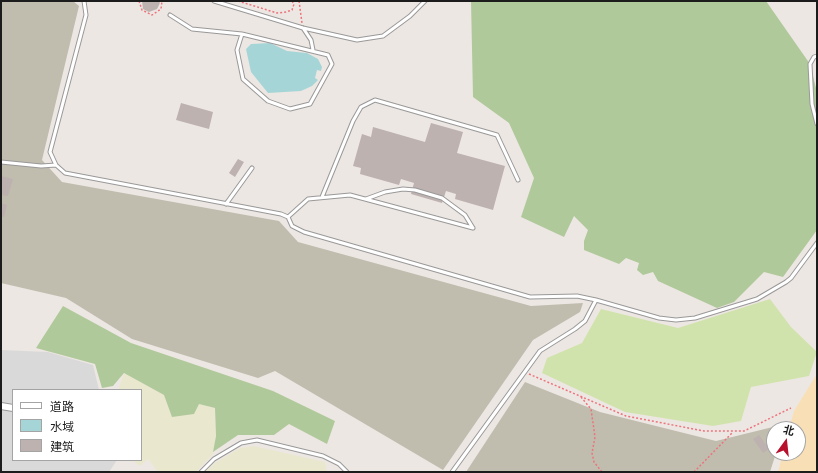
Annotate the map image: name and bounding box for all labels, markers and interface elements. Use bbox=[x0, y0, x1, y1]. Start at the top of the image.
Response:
legend bbox=[12, 389, 142, 461]
text: 道路 bbox=[50, 399, 74, 414]
text: 水域 bbox=[50, 419, 74, 434]
north arrow bbox=[766, 421, 806, 461]
text: 北 bbox=[782, 422, 796, 439]
text: 建筑 bbox=[50, 439, 74, 454]

